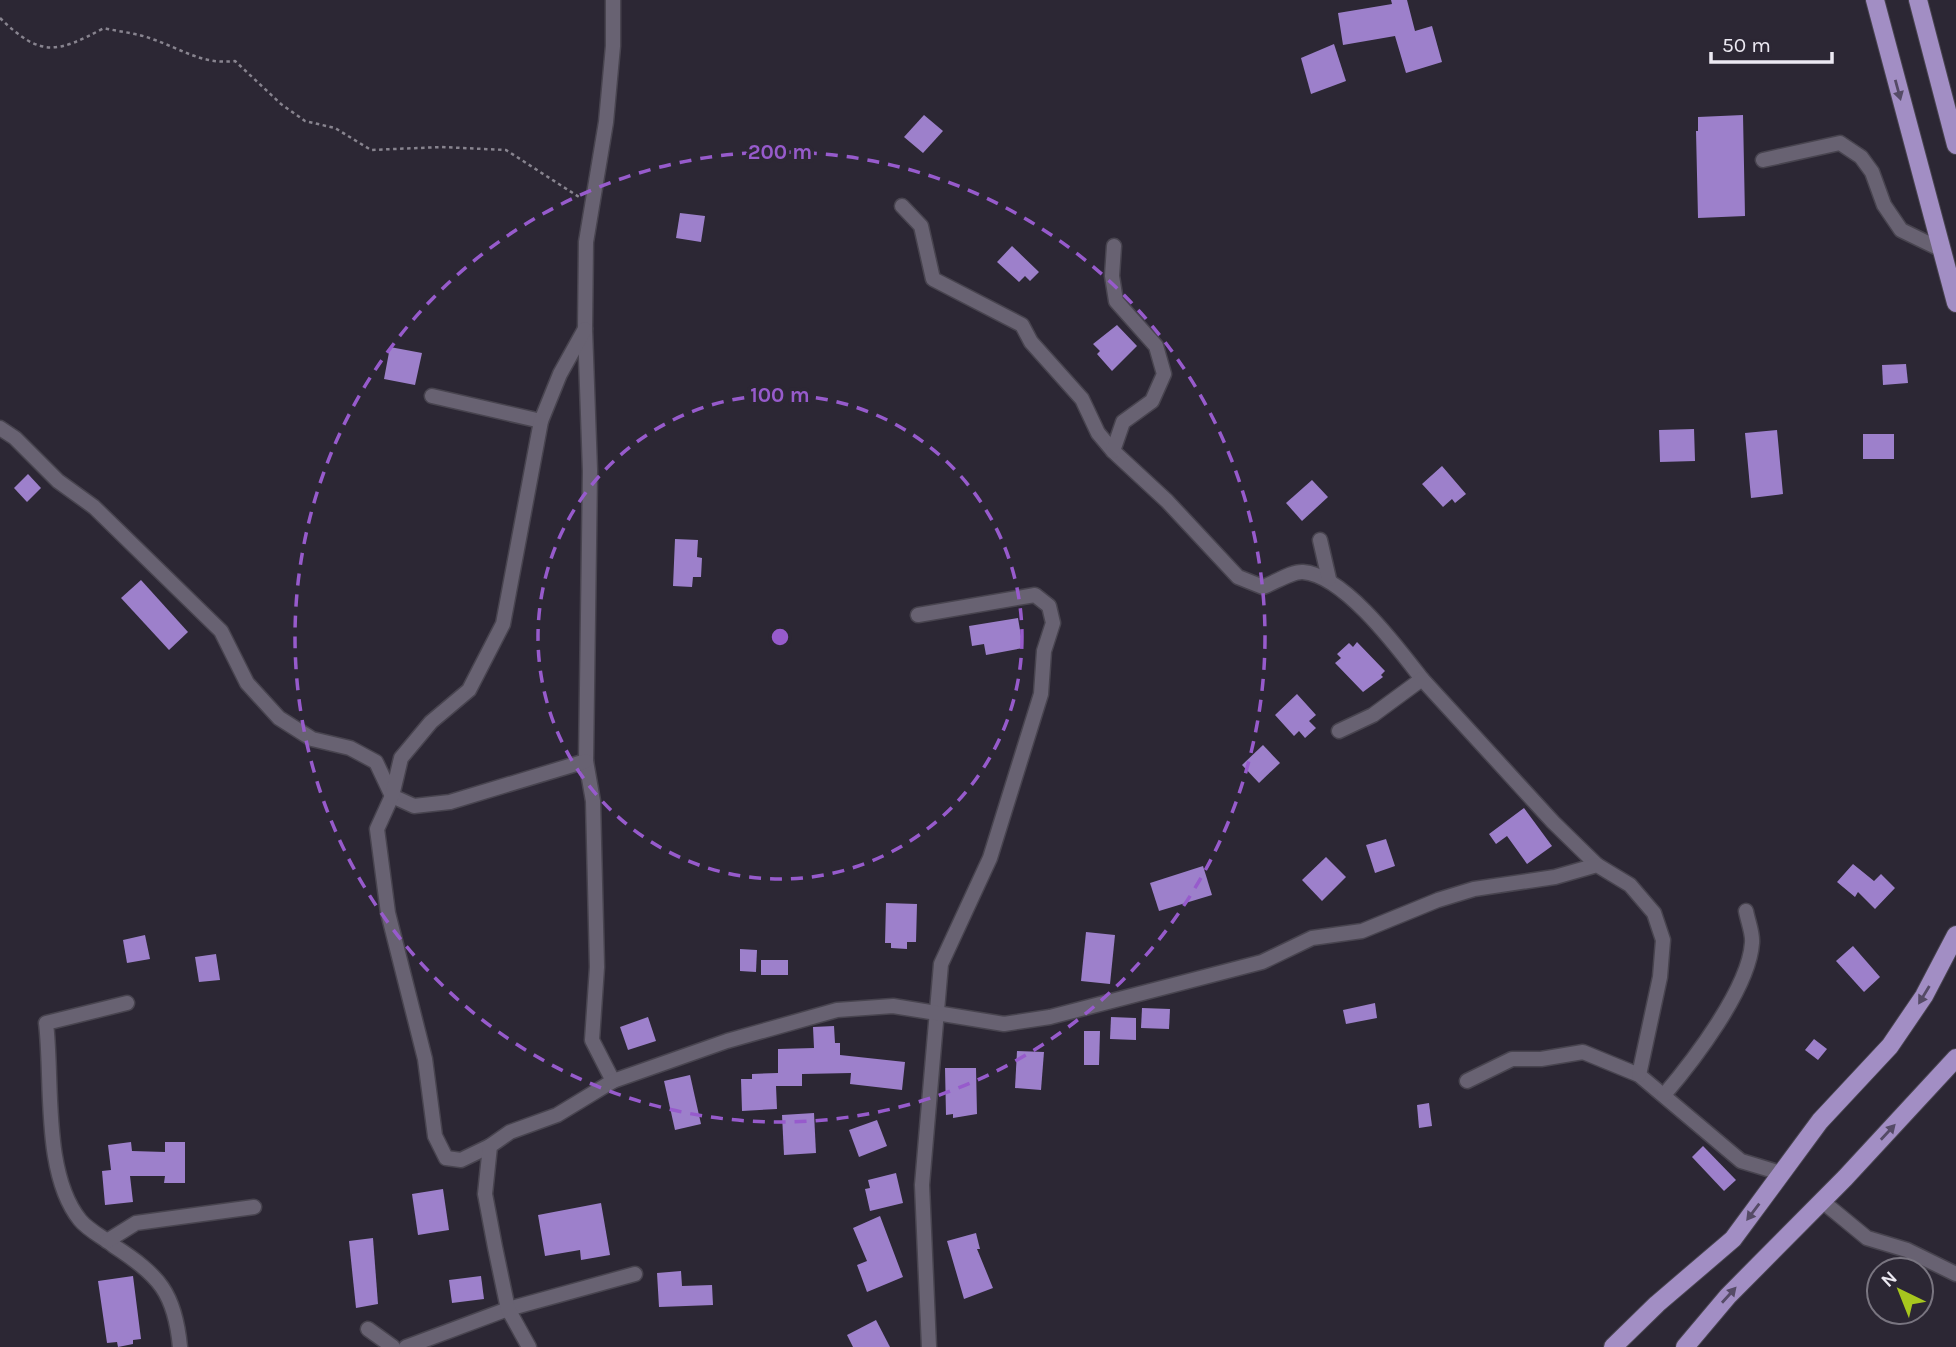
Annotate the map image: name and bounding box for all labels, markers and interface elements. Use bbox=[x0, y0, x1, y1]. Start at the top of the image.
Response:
scale bar bbox=[1711, 21, 1832, 65]
text: 50 m bbox=[1722, 33, 1771, 57]
one-way arrow bbox=[1893, 79, 1904, 101]
text: 200 m bbox=[748, 140, 812, 164]
text: 100 m bbox=[750, 383, 810, 407]
centre of rings bbox=[768, 625, 792, 649]
one-way arrow bbox=[1918, 986, 1930, 1005]
one-way arrow bbox=[1879, 1124, 1895, 1141]
one-way arrow bbox=[1746, 1202, 1760, 1221]
north arrow bbox=[1865, 1256, 1935, 1326]
text: N bbox=[1877, 1267, 1902, 1292]
one-way arrow bbox=[1721, 1287, 1737, 1304]

